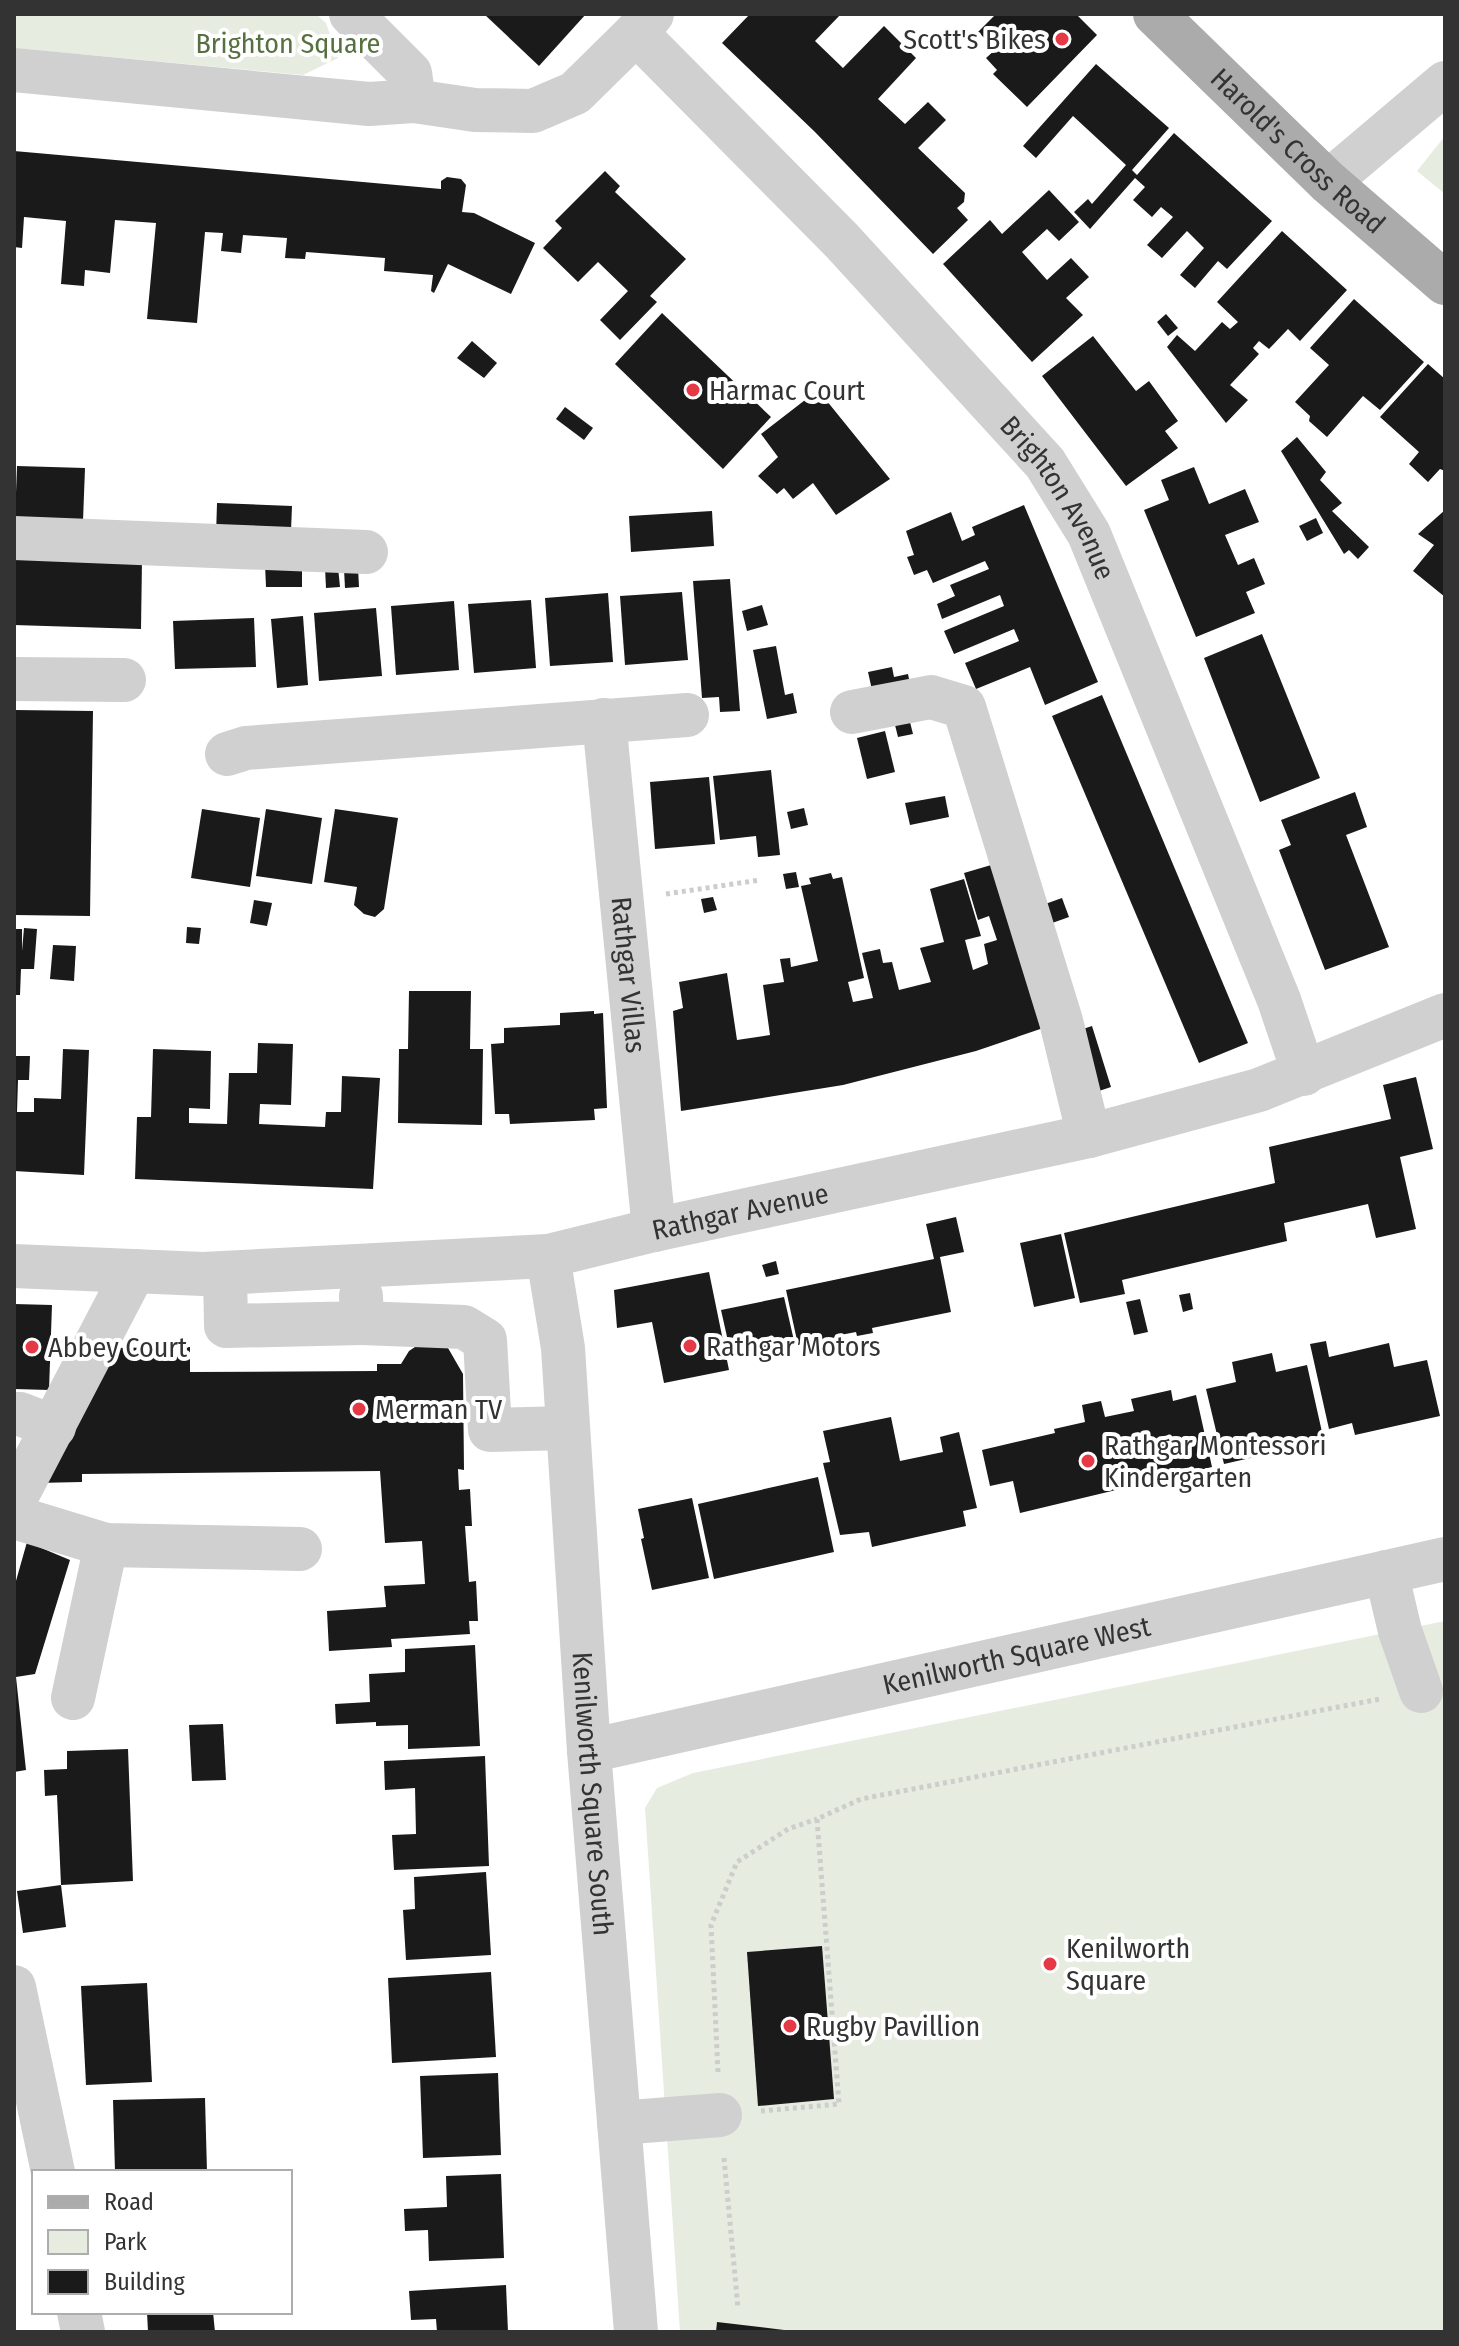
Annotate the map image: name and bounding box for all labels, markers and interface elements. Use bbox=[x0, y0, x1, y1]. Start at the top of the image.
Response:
place label: Scott's Bikes bbox=[903, 23, 1046, 56]
park label: Brighton Square bbox=[196, 27, 380, 60]
marker: Scott's Bikes bbox=[1053, 30, 1071, 48]
street label: Harold's Cross Road bbox=[1204, 62, 1392, 241]
place label: Harmac Court bbox=[709, 374, 866, 407]
marker: Harmac Court bbox=[684, 381, 702, 399]
street label: Brighton Avenue bbox=[993, 409, 1122, 584]
street label: Rathgar Villas bbox=[604, 895, 653, 1055]
street label: Rathgar Avenue bbox=[649, 1177, 832, 1247]
place label: Rathgar Motors bbox=[706, 1330, 881, 1363]
place label: Abbey Court bbox=[48, 1331, 188, 1364]
marker: Rathgar Motors bbox=[681, 1337, 699, 1355]
marker: Abbey Court bbox=[23, 1338, 41, 1356]
place label: Merman TV bbox=[375, 1393, 503, 1426]
marker: Merman TV bbox=[350, 1400, 368, 1418]
place label: Rathgar Montessori Kindergarten bbox=[1104, 1429, 1326, 1494]
marker: Rathgar Montessori Kindergarten bbox=[1079, 1452, 1097, 1470]
street label: Kenilworth Square West bbox=[880, 1609, 1154, 1702]
street label: Kenilworth Square South bbox=[566, 1651, 620, 1937]
place label: Kenilworth Square bbox=[1066, 1932, 1190, 1997]
marker: Kenilworth Square bbox=[1041, 1955, 1059, 1973]
place label: Rugby Pavillion bbox=[806, 2010, 980, 2043]
marker: Rugby Pavillion bbox=[781, 2017, 799, 2035]
legend bbox=[32, 2170, 292, 2314]
text: Road bbox=[104, 2188, 154, 2216]
text: Park bbox=[104, 2228, 147, 2256]
text: Building bbox=[104, 2268, 186, 2296]

